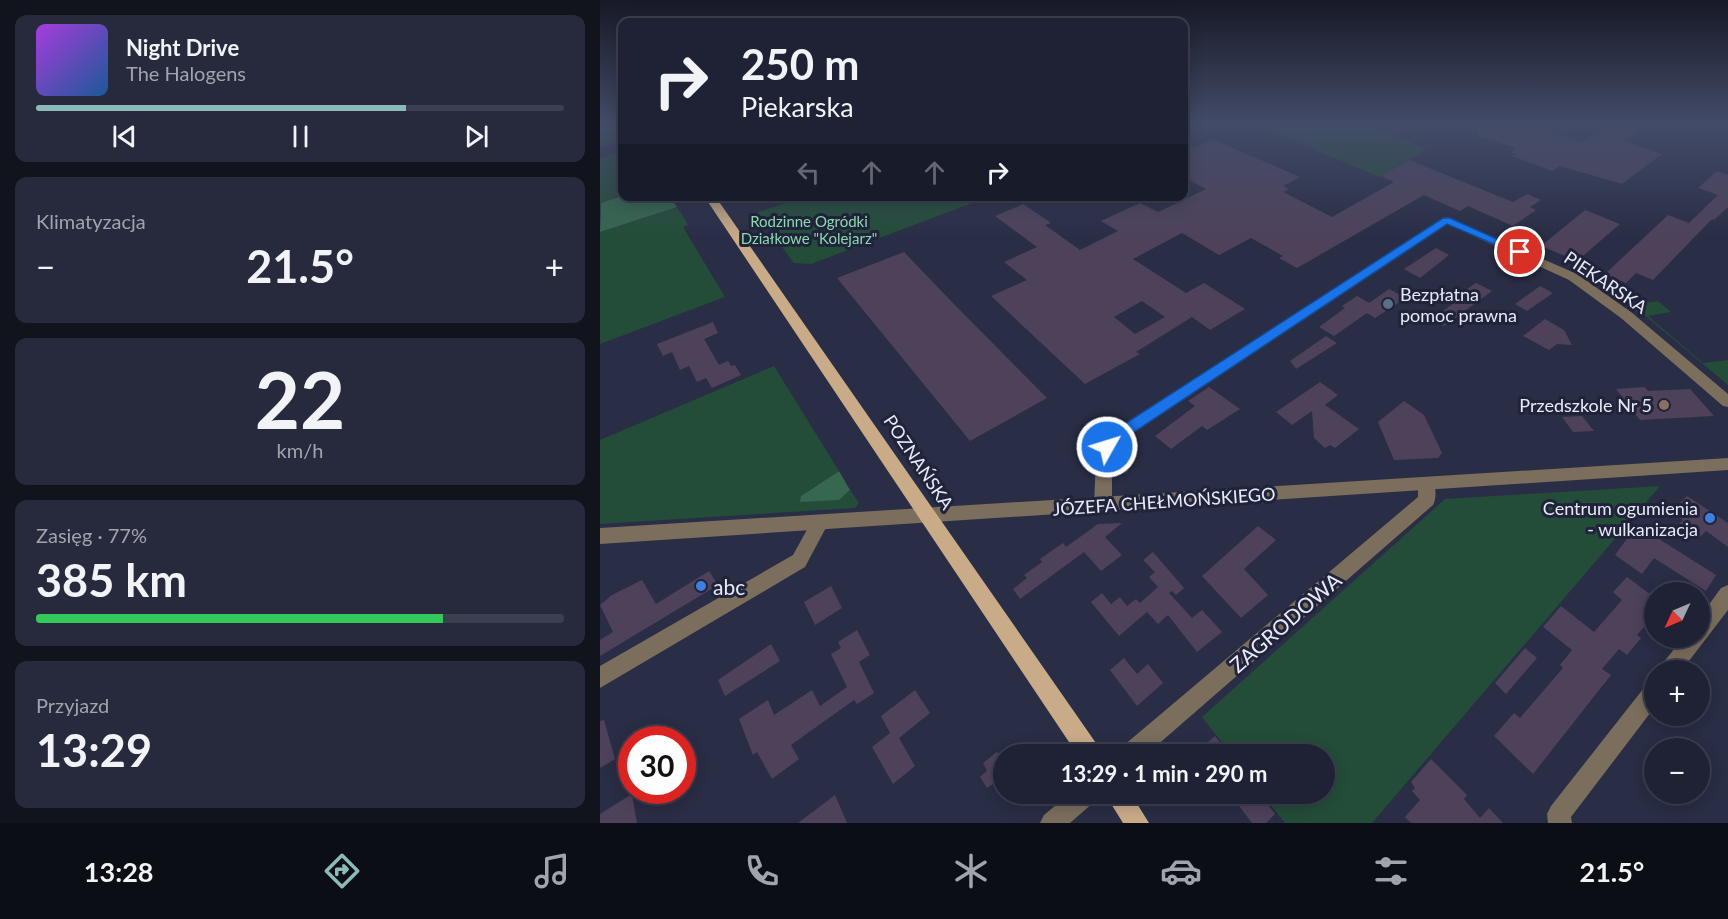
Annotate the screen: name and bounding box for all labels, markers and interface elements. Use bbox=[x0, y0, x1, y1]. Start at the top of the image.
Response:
text: Night Drive bbox=[126, 34, 239, 61]
text: 250 m bbox=[741, 39, 859, 89]
icon: right bbox=[642, 42, 720, 120]
text: The Halogens bbox=[126, 61, 246, 85]
text: Piekarska bbox=[741, 90, 854, 123]
icon: previous bbox=[108, 120, 141, 153]
icon: pause bbox=[284, 120, 317, 153]
icon: next bbox=[460, 120, 493, 153]
icon: left bbox=[792, 156, 825, 189]
icon: ahead bbox=[855, 156, 888, 189]
icon: ahead bbox=[918, 156, 951, 189]
icon: right bbox=[981, 156, 1014, 189]
text: Klimatyzacja bbox=[36, 209, 146, 233]
park label: Rodzinne Ogródki Działkowe "Kolejarz" bbox=[741, 212, 877, 247]
pin bbox=[1494, 226, 1545, 277]
icon: arrive bbox=[1503, 235, 1536, 268]
text: 21.5° bbox=[246, 239, 354, 293]
text: − bbox=[36, 246, 55, 286]
text: + bbox=[545, 246, 564, 286]
street label: PIEKARSKA bbox=[1560, 246, 1652, 318]
place label: Bezpłatna pomoc prawna bbox=[1400, 283, 1517, 326]
marker: Bezpłatna pomoc prawna bbox=[1381, 297, 1395, 311]
text: 22 bbox=[255, 352, 345, 446]
place label: Przedszkole Nr 5 bbox=[1519, 394, 1652, 416]
marker: Przedszkole Nr 5 bbox=[1657, 398, 1671, 412]
street label: POZNAŃSKA bbox=[879, 411, 959, 514]
position arrow bbox=[1075, 415, 1139, 479]
text: km/h bbox=[277, 438, 323, 462]
street label: JÓZEFA CHEŁMOŃSKIEGO bbox=[1052, 482, 1276, 520]
place label: Centrum ogumienia - wulkanizacja bbox=[1543, 497, 1698, 540]
marker: Centrum ogumienia - wulkanizacja bbox=[1703, 511, 1717, 525]
text: Zasięg · 77% bbox=[36, 523, 147, 547]
text: 385 km bbox=[36, 553, 187, 607]
street label: ZAGRODOWA bbox=[1224, 566, 1346, 677]
place label: abc bbox=[713, 574, 745, 599]
marker: abc bbox=[694, 579, 708, 593]
north arrow bbox=[1644, 582, 1710, 648]
map controls bbox=[1644, 582, 1710, 804]
button: + bbox=[1644, 660, 1710, 726]
text: Przyjazd bbox=[36, 693, 109, 717]
text: 13:29 bbox=[36, 723, 152, 777]
speed limit sign: 30 bbox=[618, 726, 696, 804]
button: − bbox=[1644, 738, 1710, 804]
text: 13:29 · 1 min · 290 m bbox=[1061, 760, 1267, 787]
icon: directions bbox=[321, 850, 363, 892]
icon: music bbox=[531, 850, 573, 892]
icon: phone bbox=[741, 850, 783, 892]
icon: climate bbox=[950, 850, 992, 892]
icon: car bbox=[1160, 850, 1202, 892]
icon: filters bbox=[1370, 850, 1412, 892]
text: 13:28 bbox=[84, 855, 153, 888]
text: 21.5° bbox=[1579, 855, 1644, 888]

